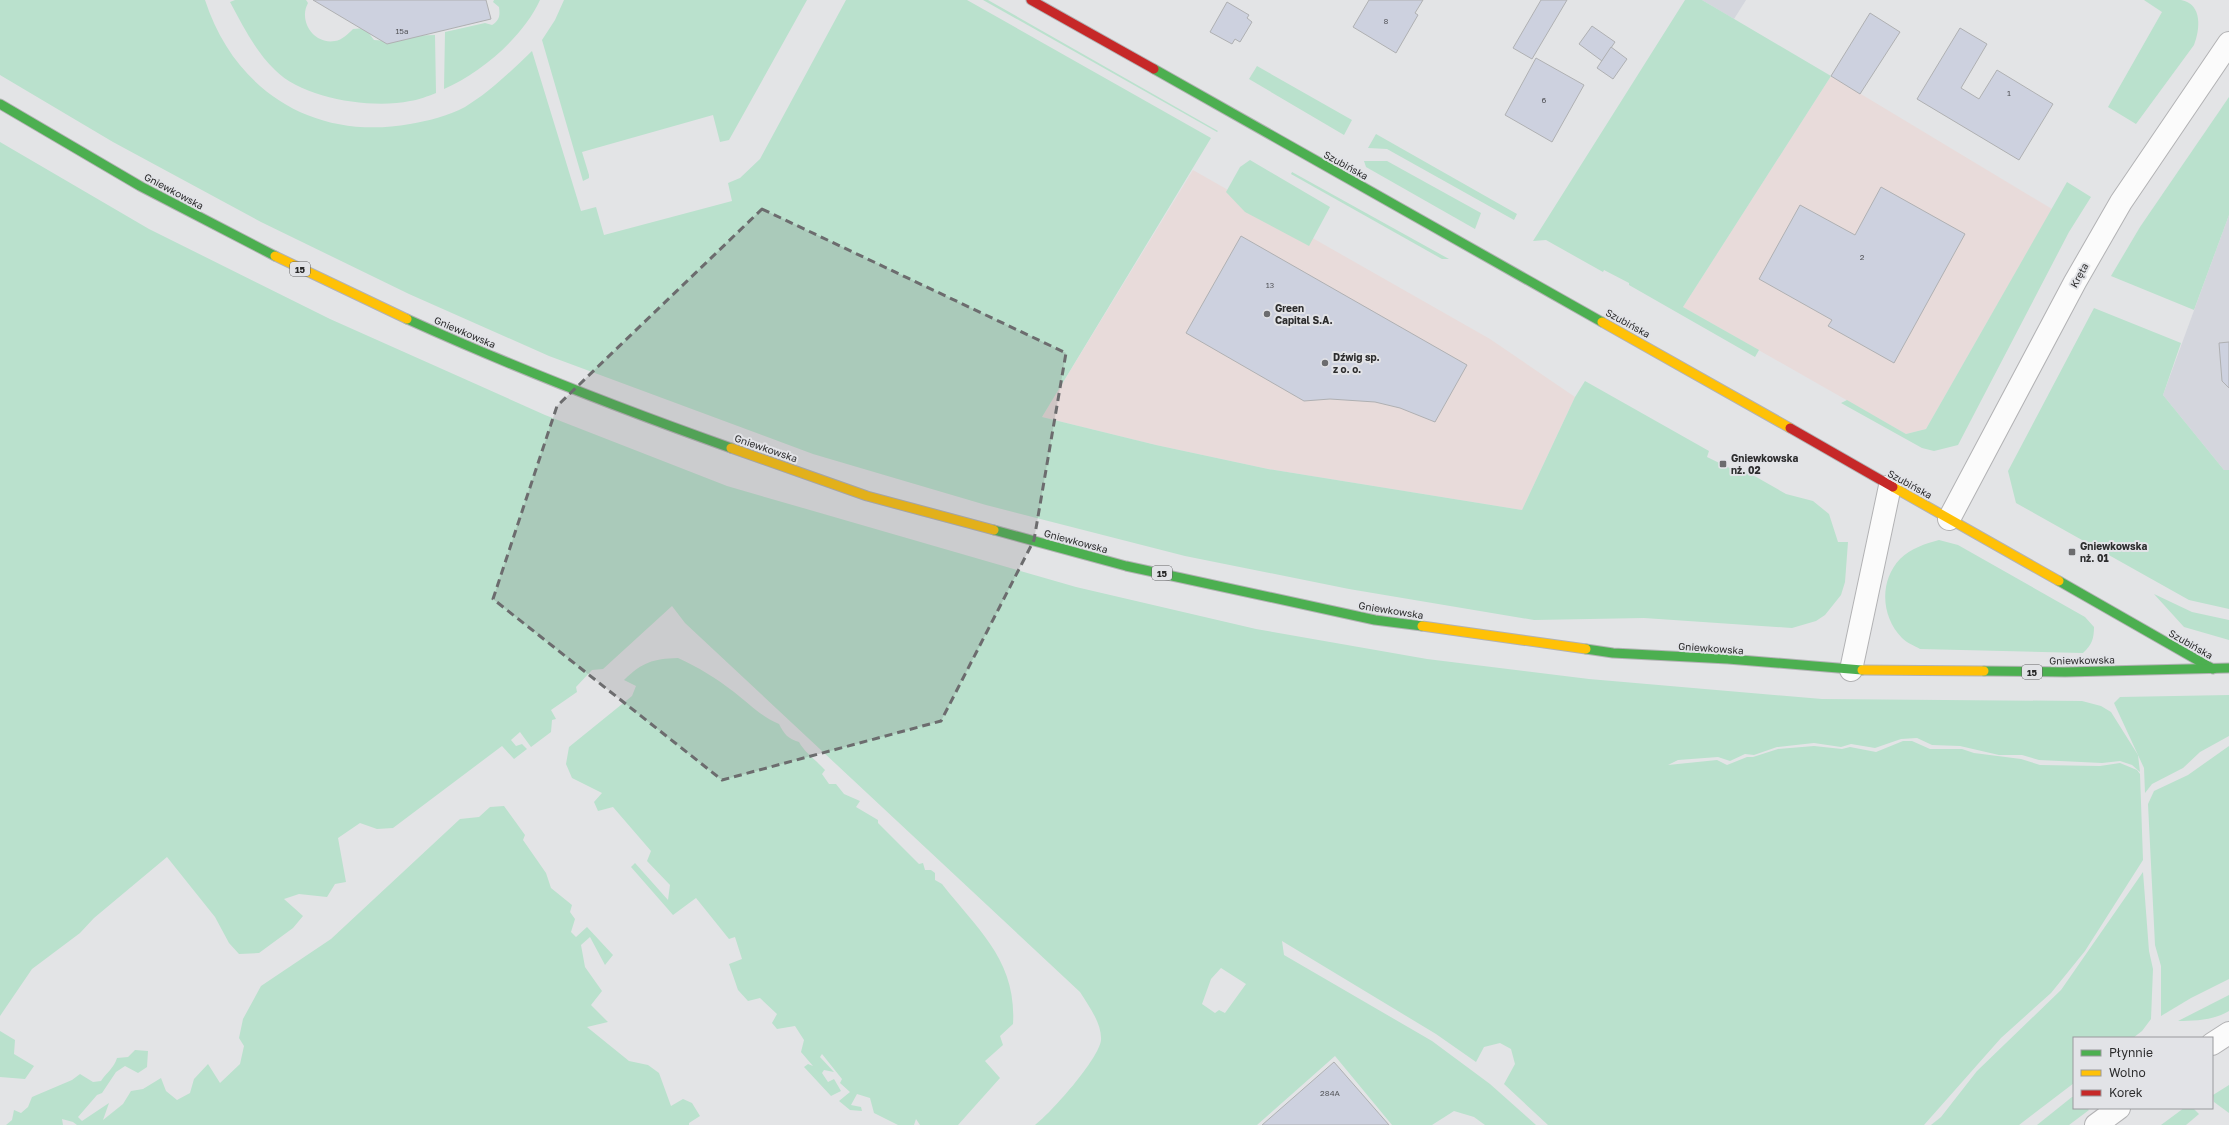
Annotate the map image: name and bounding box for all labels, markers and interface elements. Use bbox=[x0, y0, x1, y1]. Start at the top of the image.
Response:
house number: 8 bbox=[1384, 16, 1389, 26]
house number: 15a bbox=[395, 26, 409, 36]
house number: 1 bbox=[2007, 88, 2011, 98]
house number: 6 bbox=[1542, 95, 1547, 105]
street label: Szubińska bbox=[1322, 148, 1370, 182]
street label: Gniewkowska bbox=[142, 170, 206, 212]
house number: 2 bbox=[1860, 252, 1865, 262]
street label: Kręta bbox=[2067, 261, 2091, 289]
road number: 15 bbox=[290, 262, 310, 276]
house number: 13 bbox=[1266, 280, 1275, 290]
place label: Green Capital S.A. bbox=[1275, 302, 1333, 326]
street label: Szubińska bbox=[1604, 306, 1652, 340]
marker: Green Capital S.A. bbox=[1262, 309, 1272, 319]
street label: Gniewkowska bbox=[432, 314, 498, 350]
place label: Dźwig sp. z o. o. bbox=[1333, 351, 1380, 375]
marker: Dźwig sp. z o. o. bbox=[1320, 358, 1330, 368]
street label: Gniewkowska bbox=[733, 432, 799, 464]
place label: Gniewkowska nż. 02 bbox=[1731, 452, 1798, 476]
marker: Gniewkowska nż. 02 bbox=[1718, 459, 1728, 469]
street label: Szubińska bbox=[1886, 467, 1934, 501]
street label: Gniewkowska bbox=[1043, 527, 1109, 555]
place label: Gniewkowska nż. 01 bbox=[2080, 540, 2147, 564]
marker: Gniewkowska nż. 01 bbox=[2067, 547, 2077, 557]
road number: 15 bbox=[1152, 566, 1172, 580]
street label: Gniewkowska bbox=[1358, 599, 1424, 621]
street label: Szubińska bbox=[2167, 627, 2215, 661]
street label: Gniewkowska bbox=[1678, 640, 1744, 656]
street label: Gniewkowska bbox=[2049, 653, 2115, 667]
road number: 15 bbox=[2022, 665, 2042, 679]
legend bbox=[2073, 1037, 2213, 1109]
text: Płynnie bbox=[2109, 1045, 2153, 1060]
text: Wolno bbox=[2109, 1065, 2146, 1080]
text: Korek bbox=[2109, 1085, 2143, 1100]
house number: 284A bbox=[1320, 1088, 1341, 1098]

